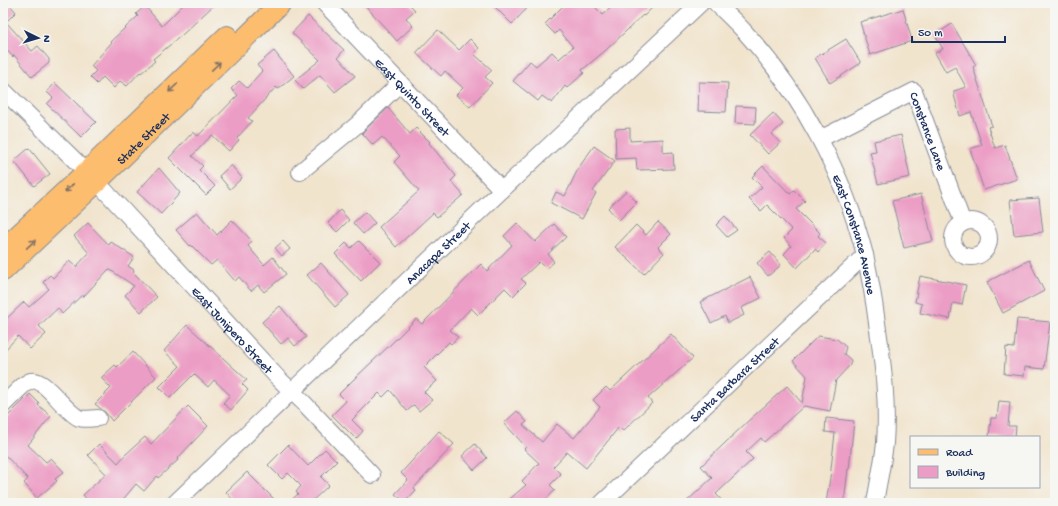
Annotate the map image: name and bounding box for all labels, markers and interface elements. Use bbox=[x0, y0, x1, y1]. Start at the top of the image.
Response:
north arrow bbox=[18, 18, 58, 58]
scale bar bbox=[912, 18, 1005, 44]
text: 50 m bbox=[918, 27, 943, 41]
text: N bbox=[40, 35, 52, 43]
street label: East Quinto Street bbox=[370, 56, 453, 142]
one-way arrow bbox=[211, 62, 221, 71]
one-way arrow bbox=[168, 83, 178, 93]
street label: Constance Lane bbox=[905, 90, 948, 173]
street label: State Street bbox=[115, 109, 175, 169]
street label: East Constance Avenue bbox=[828, 173, 878, 296]
one-way arrow bbox=[64, 183, 74, 192]
street label: Anacapa Street bbox=[403, 218, 476, 288]
one-way arrow bbox=[26, 239, 36, 249]
street label: East Junipero Street bbox=[187, 284, 276, 379]
street label: Santa Barbara Street bbox=[688, 334, 784, 426]
legend bbox=[910, 436, 1040, 488]
text: Road bbox=[946, 447, 973, 461]
text: Building bbox=[945, 467, 985, 481]

